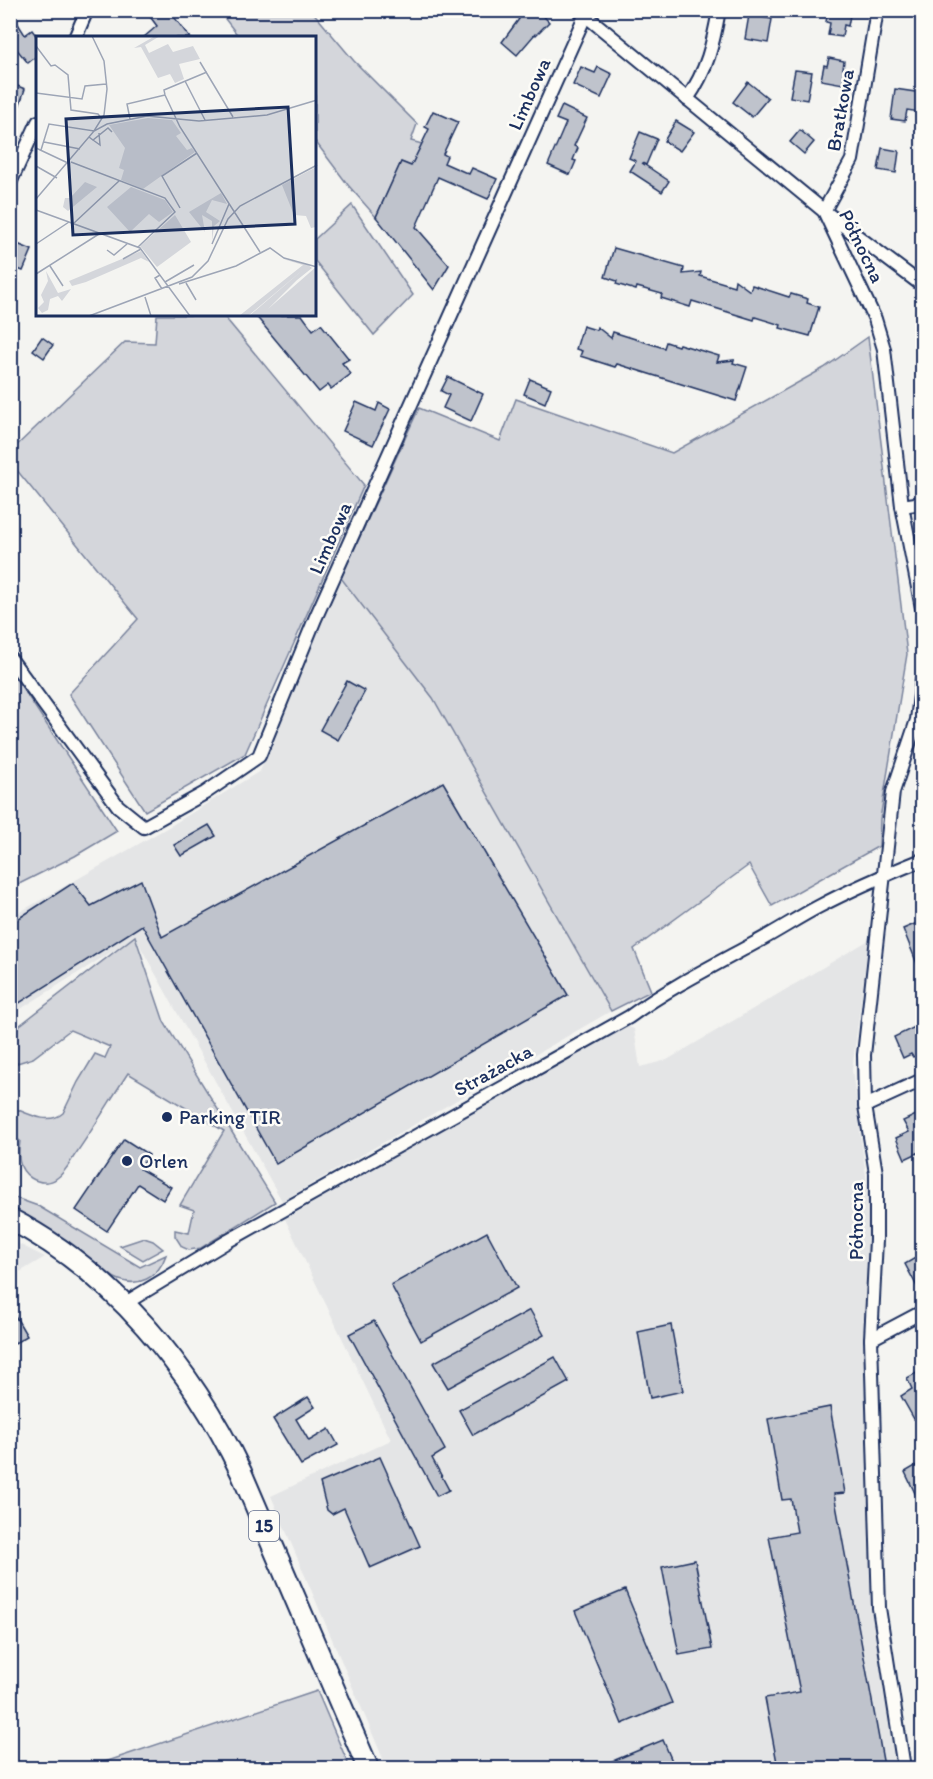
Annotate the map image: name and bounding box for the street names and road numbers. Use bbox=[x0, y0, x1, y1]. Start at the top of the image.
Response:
street label: Limbowa bbox=[502, 54, 556, 134]
street label: Bratkowa bbox=[821, 66, 859, 153]
street label: Północna bbox=[834, 205, 890, 287]
street label: Limbowa bbox=[303, 498, 357, 578]
street label: Strażacka bbox=[450, 1038, 537, 1101]
street label: Północna bbox=[844, 1182, 868, 1260]
road number: 15 bbox=[249, 1511, 279, 1541]

